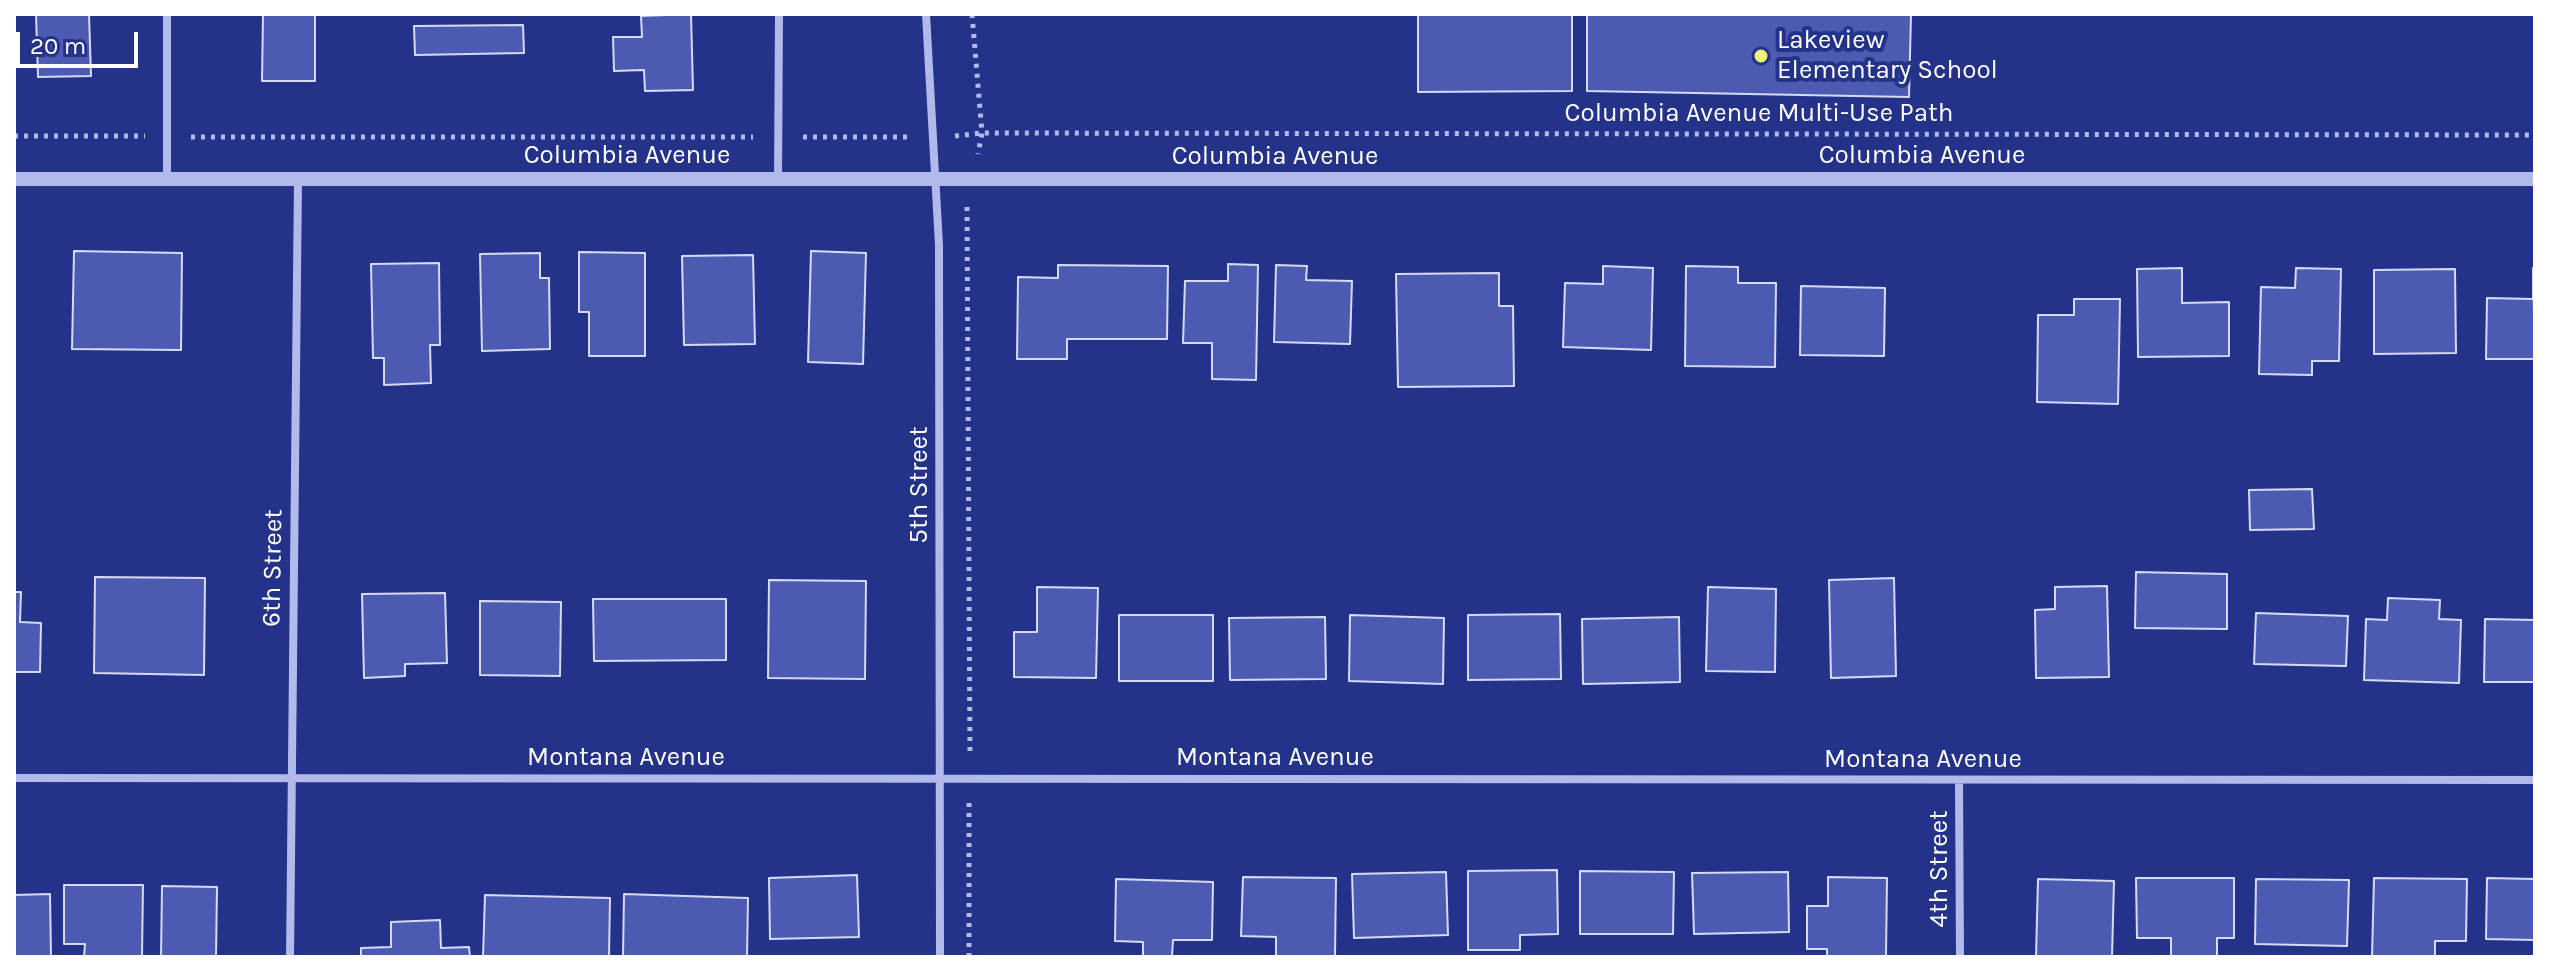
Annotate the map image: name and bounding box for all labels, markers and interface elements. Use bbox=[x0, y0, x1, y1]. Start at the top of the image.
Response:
scale bar bbox=[20, 16, 142, 66]
place label: Lakeview Elementary School bbox=[1777, 25, 1998, 86]
text: 20 m bbox=[30, 32, 86, 60]
marker: Lakeview Elementary School bbox=[1752, 47, 1770, 65]
street label: Columbia Avenue Multi-Use Path bbox=[1565, 98, 1953, 130]
street label: Columbia Avenue bbox=[524, 140, 730, 172]
street label: Columbia Avenue bbox=[1819, 140, 2025, 172]
street label: Columbia Avenue bbox=[1172, 141, 1378, 173]
street label: 5th Street bbox=[904, 426, 936, 544]
street label: 6th Street bbox=[256, 509, 290, 627]
street label: Montana Avenue bbox=[527, 742, 725, 774]
street label: Montana Avenue bbox=[1176, 742, 1374, 774]
street label: Montana Avenue bbox=[1824, 744, 2022, 776]
street label: 4th Street bbox=[1924, 810, 1956, 928]

